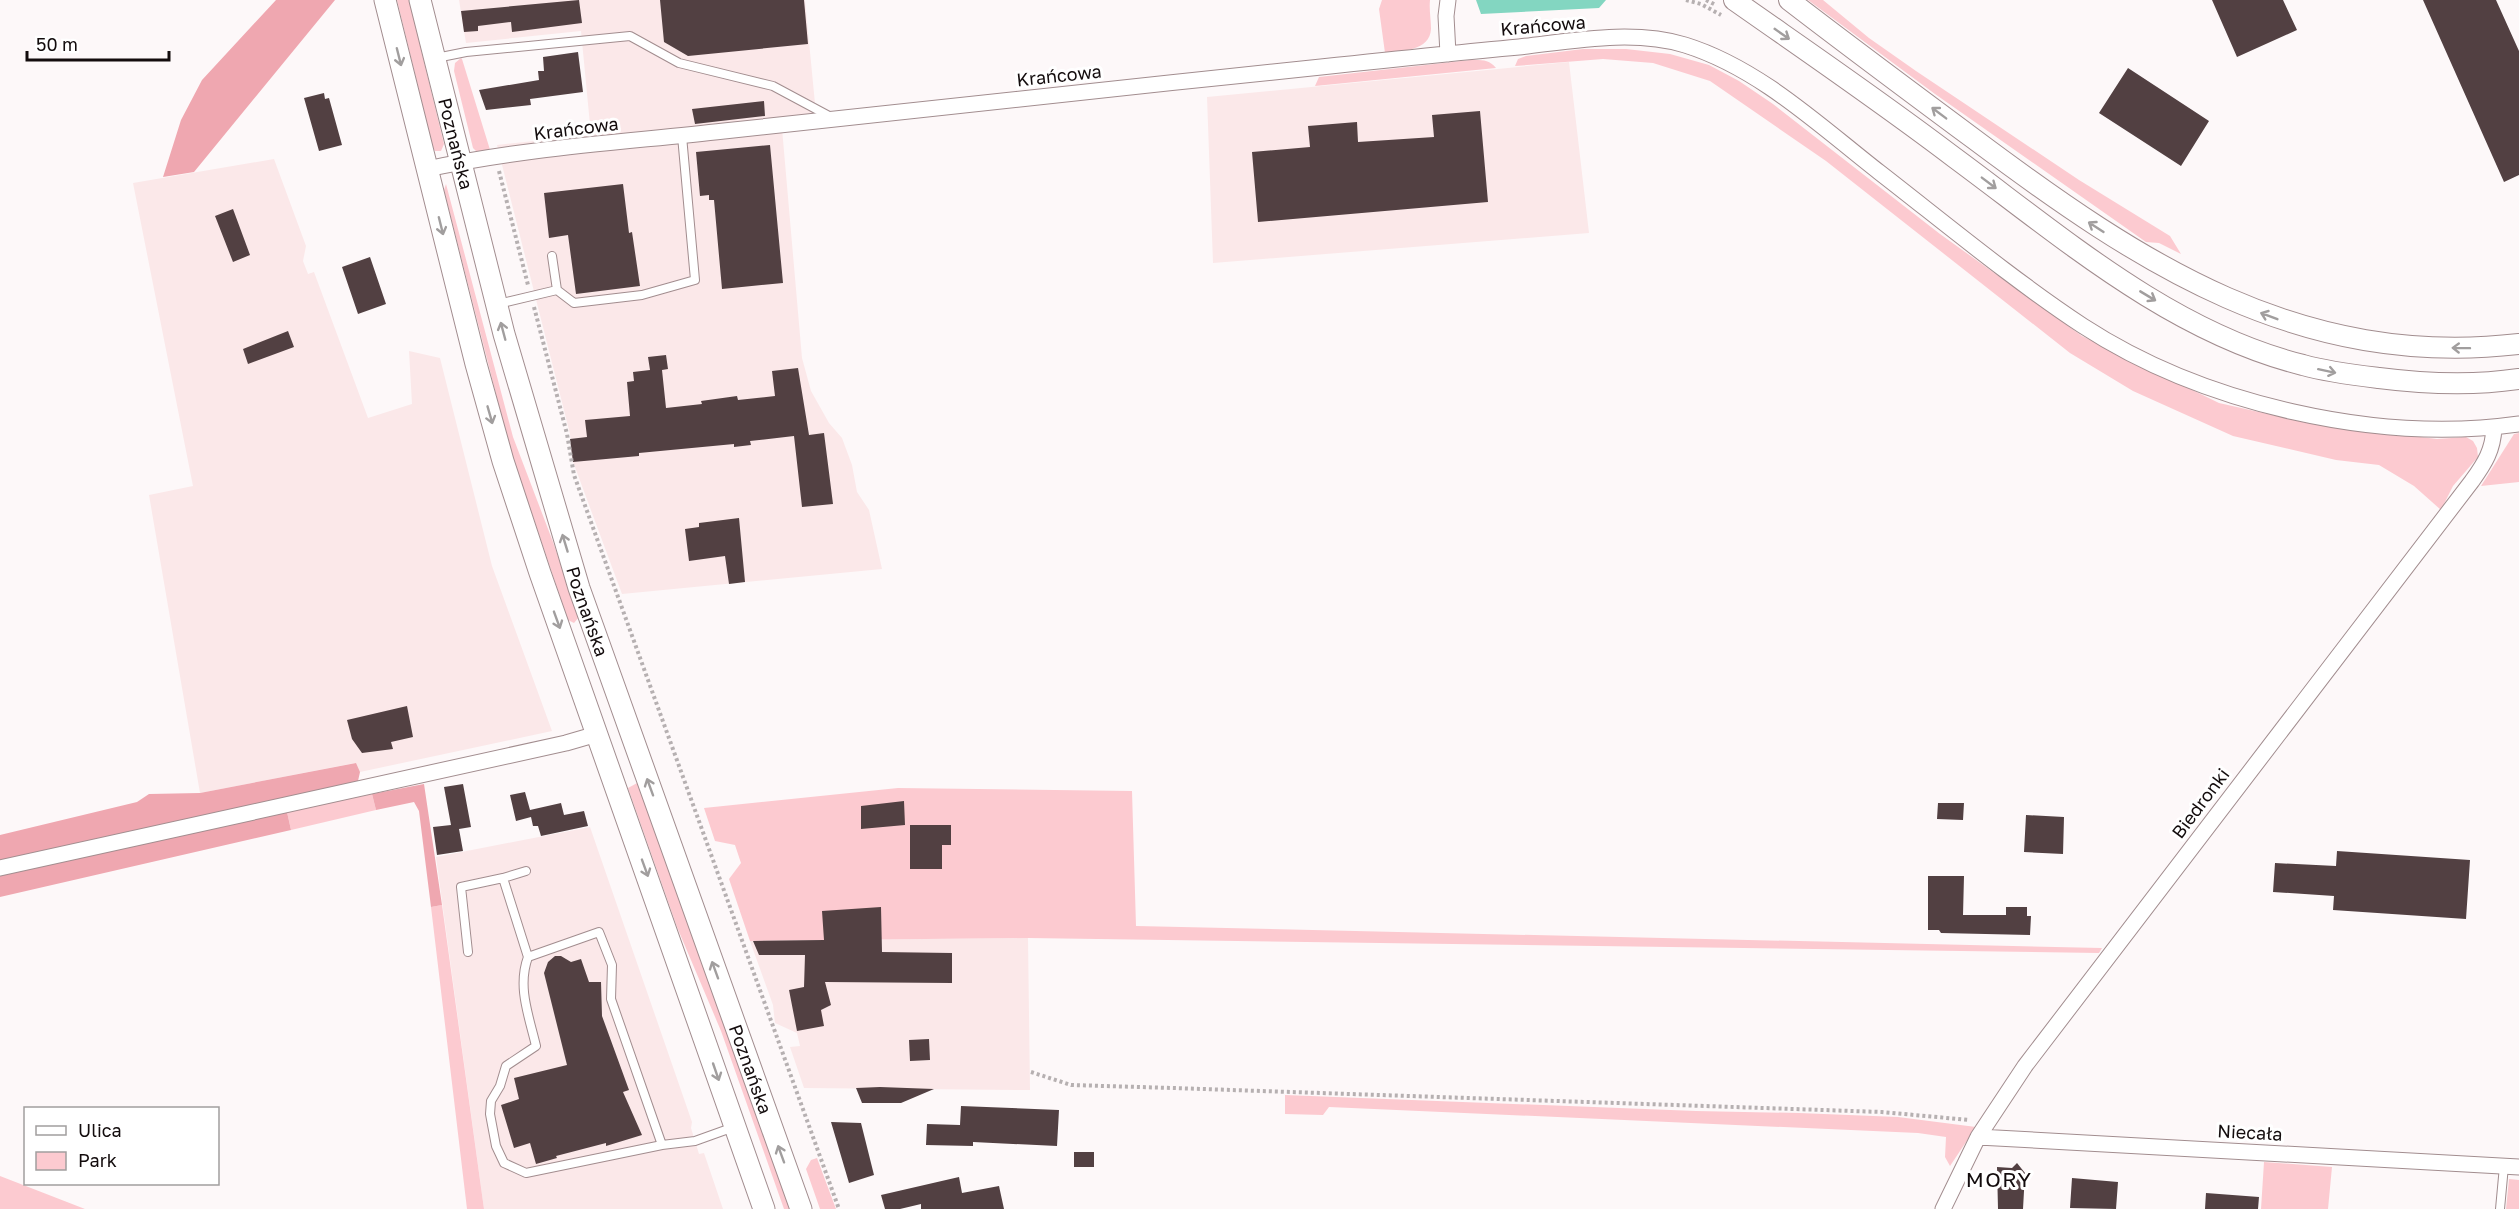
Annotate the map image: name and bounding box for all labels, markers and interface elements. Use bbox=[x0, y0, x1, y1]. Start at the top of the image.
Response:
street label: Krańcowa bbox=[1500, 10, 1586, 40]
scale bar bbox=[27, 24, 170, 62]
one-way arrow bbox=[1773, 28, 1789, 40]
text: 50 m bbox=[36, 33, 78, 55]
one-way arrow bbox=[394, 47, 406, 66]
street label: Krańcowa bbox=[1015, 60, 1103, 90]
street label: Poznańska bbox=[434, 95, 478, 192]
one-way arrow bbox=[1931, 106, 1947, 119]
street label: Krańcowa bbox=[532, 112, 620, 144]
one-way arrow bbox=[1981, 176, 1997, 189]
one-way arrow bbox=[436, 216, 448, 235]
one-way arrow bbox=[2088, 221, 2105, 233]
one-way arrow bbox=[2139, 290, 2156, 302]
one-way arrow bbox=[2261, 310, 2279, 321]
one-way arrow bbox=[497, 322, 509, 341]
one-way arrow bbox=[2451, 342, 2471, 353]
one-way arrow bbox=[2317, 365, 2336, 377]
one-way arrow bbox=[485, 405, 496, 424]
one-way arrow bbox=[559, 534, 570, 553]
street label: Poznańska bbox=[562, 564, 613, 659]
one-way arrow bbox=[552, 611, 563, 629]
street label: Biedronki bbox=[2167, 764, 2233, 842]
one-way arrow bbox=[644, 778, 655, 797]
one-way arrow bbox=[640, 858, 651, 877]
one-way arrow bbox=[709, 962, 720, 980]
street label: Poznańska bbox=[725, 1021, 777, 1117]
one-way arrow bbox=[712, 1062, 723, 1081]
legend bbox=[24, 1107, 219, 1185]
text: Ulica bbox=[78, 1119, 122, 1141]
street label: Niecała bbox=[2217, 1119, 2283, 1145]
one-way arrow bbox=[775, 1145, 786, 1164]
text: Park bbox=[78, 1149, 117, 1171]
district label: MORY bbox=[1966, 1166, 2032, 1192]

